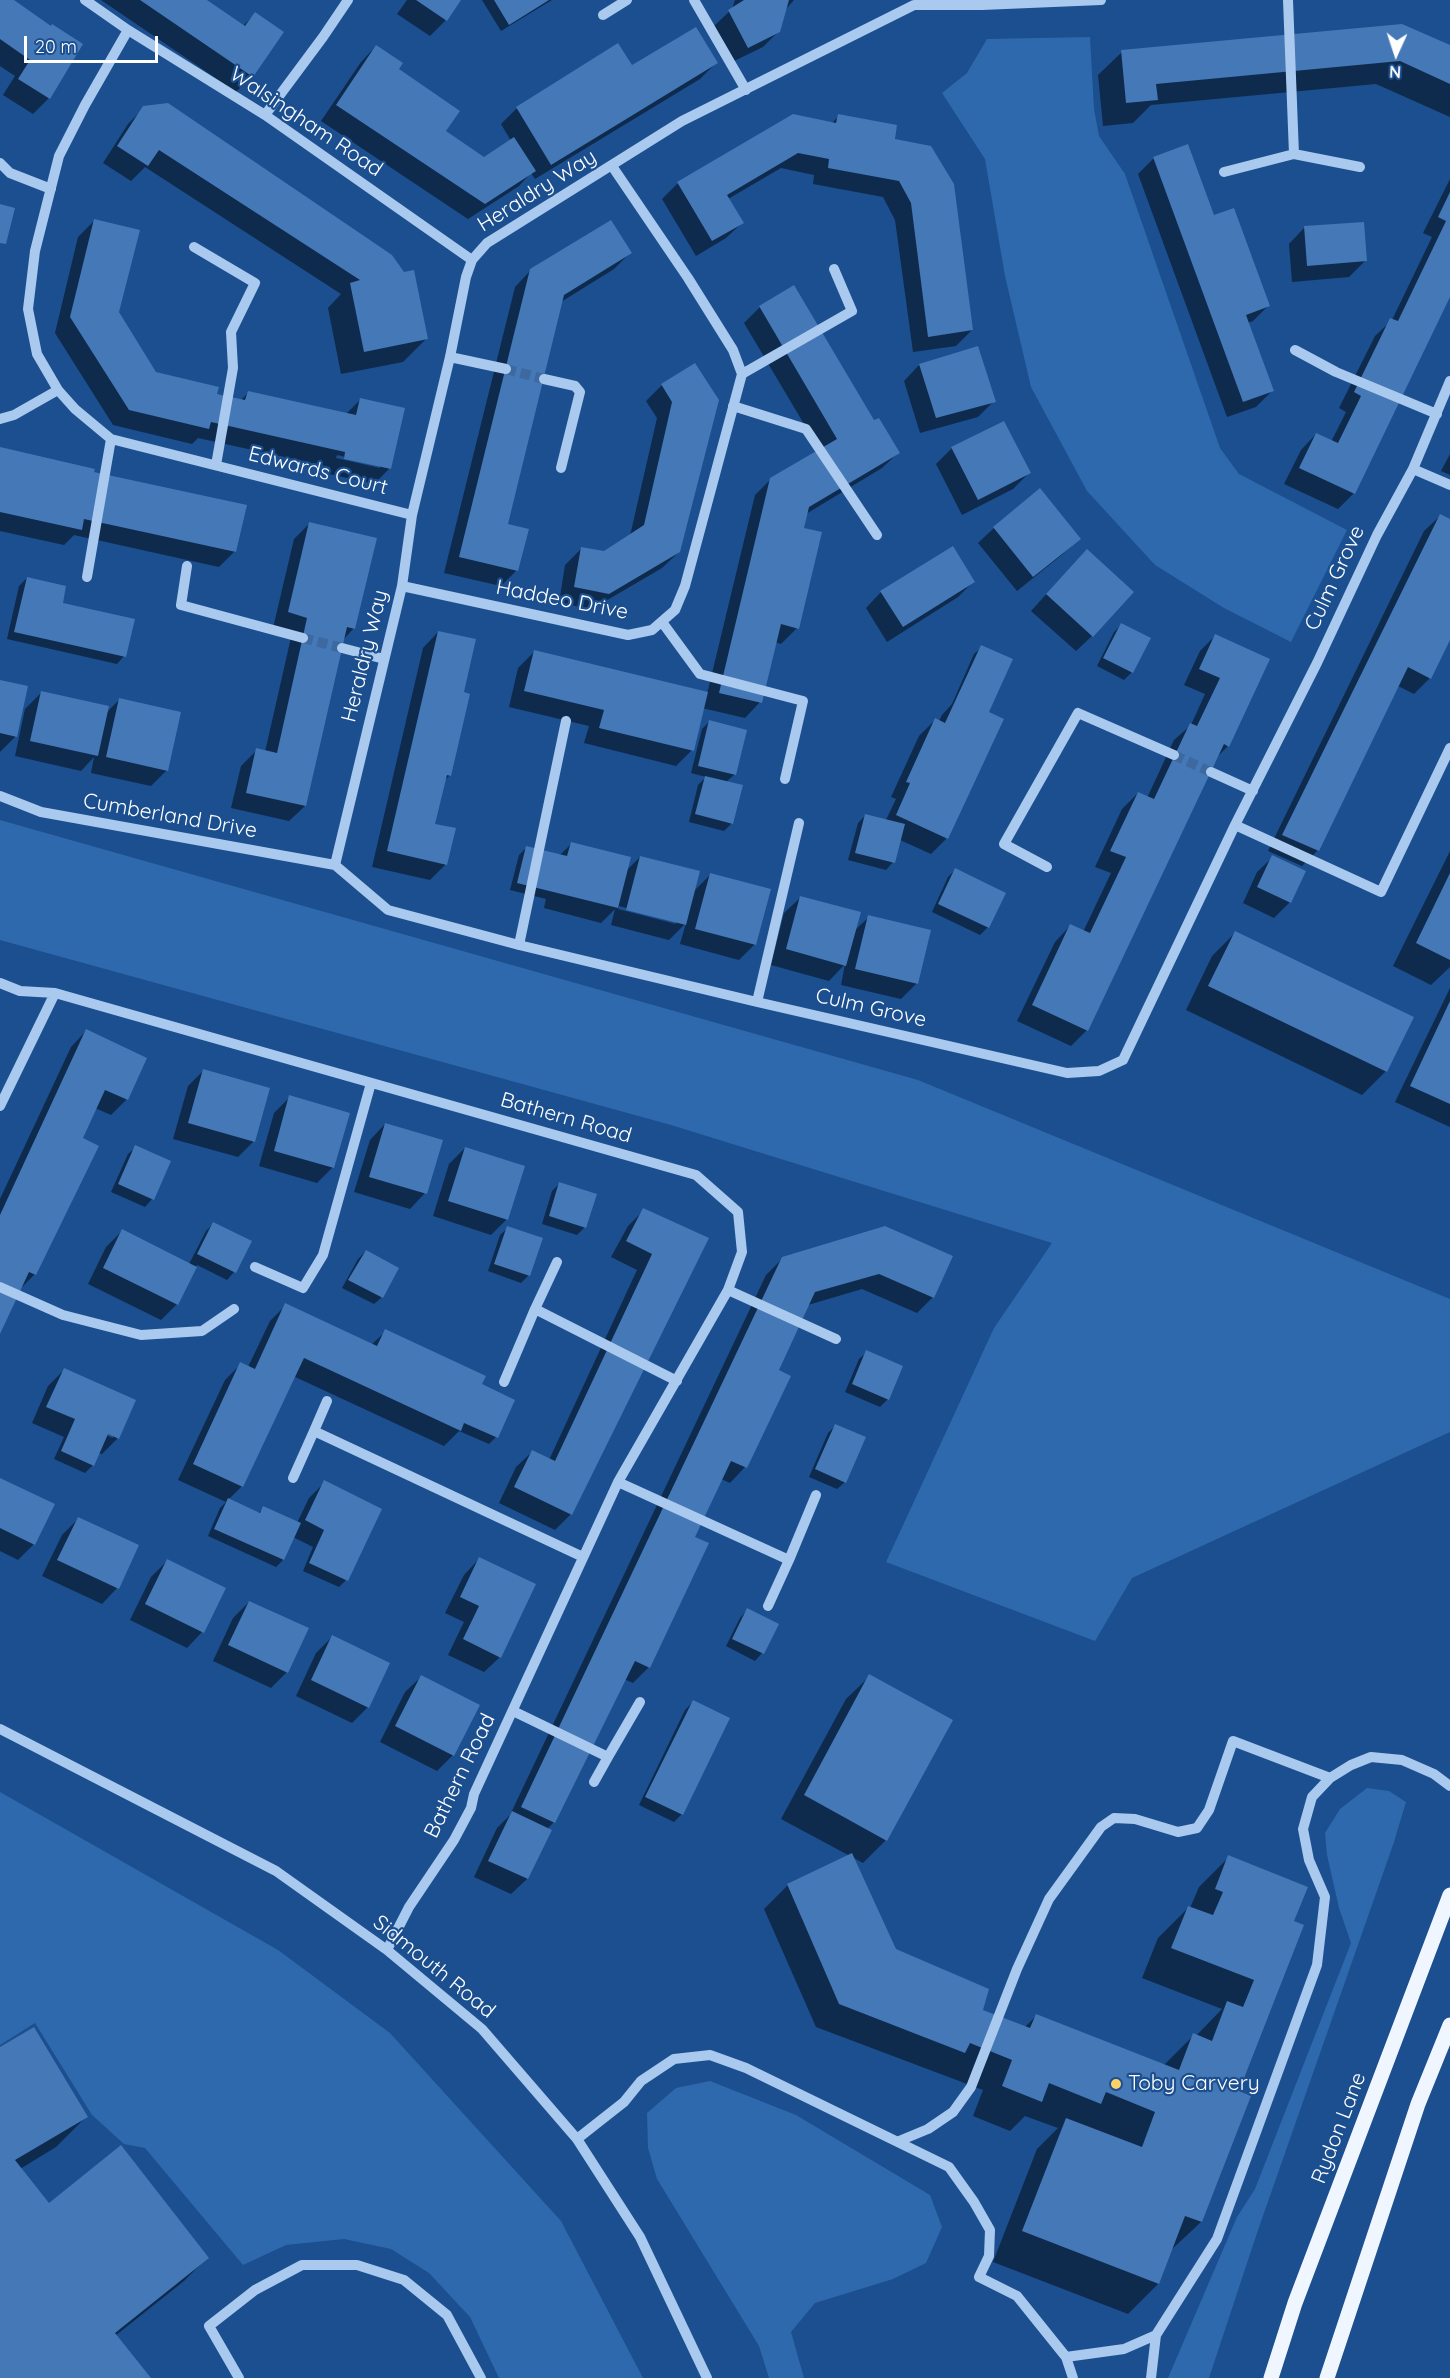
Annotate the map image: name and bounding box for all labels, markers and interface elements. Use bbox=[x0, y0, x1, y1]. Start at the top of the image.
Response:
scale bar bbox=[27, 24, 160, 62]
north arrow bbox=[1366, 24, 1426, 84]
text: 20 m bbox=[35, 35, 77, 58]
street label: Walsingham Road bbox=[225, 62, 387, 182]
text: N bbox=[1389, 62, 1401, 82]
street label: Heraldry Way bbox=[473, 144, 601, 238]
street label: Edwards Court bbox=[246, 442, 390, 500]
street label: Culm Grove bbox=[1300, 521, 1370, 635]
street label: Haddeo Drive bbox=[494, 575, 630, 625]
street label: Heraldry Way bbox=[336, 587, 394, 725]
street label: Cumberland Drive bbox=[81, 788, 259, 844]
street label: Culm Grove bbox=[813, 983, 929, 1033]
street label: Bathern Road bbox=[497, 1087, 635, 1149]
street label: Bathern Road bbox=[419, 1710, 501, 1842]
street label: Sidmouth Road bbox=[368, 1910, 500, 2024]
street label: Rydon Lane bbox=[1306, 2069, 1372, 2187]
place label: Toby Carvery bbox=[1128, 2071, 1260, 2097]
marker: Toby Carvery bbox=[1109, 2077, 1123, 2091]

